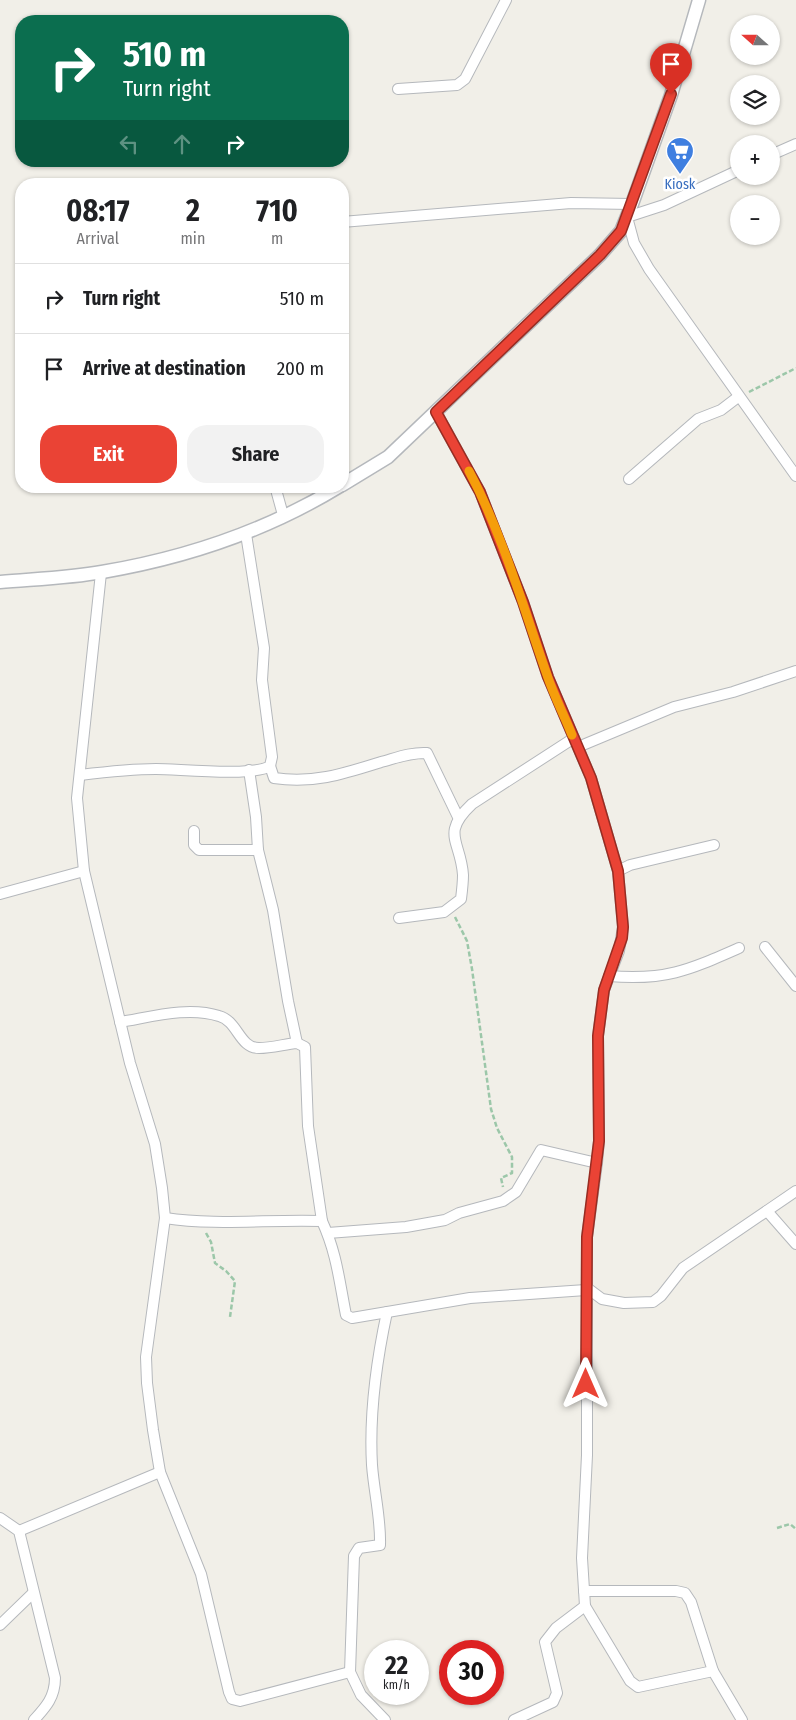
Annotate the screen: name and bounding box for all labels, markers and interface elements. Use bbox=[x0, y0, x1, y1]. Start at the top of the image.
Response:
north arrow bbox=[730, 15, 780, 65]
map controls bbox=[730, 15, 780, 245]
text: 510 m bbox=[123, 33, 206, 75]
icon: right bbox=[40, 35, 105, 100]
pin bbox=[650, 43, 692, 94]
icon: arrive bbox=[657, 50, 685, 78]
text: Turn right bbox=[123, 75, 211, 102]
button: layers bbox=[730, 75, 780, 125]
icon: left bbox=[115, 130, 143, 158]
icon: ahead bbox=[168, 130, 196, 158]
icon: right bbox=[221, 130, 249, 158]
button: + bbox=[730, 135, 780, 185]
supermarket icon: Kiosk bbox=[665, 136, 695, 175]
place label: Kiosk bbox=[665, 176, 696, 193]
text: 08:17 bbox=[66, 193, 130, 229]
text: 2 bbox=[186, 193, 200, 229]
text: 710 bbox=[256, 193, 298, 229]
button: − bbox=[730, 195, 780, 245]
text: Arrival bbox=[77, 229, 119, 248]
text: min bbox=[181, 229, 205, 248]
text: m bbox=[271, 229, 283, 248]
icon: right bbox=[40, 285, 68, 313]
text: Turn right bbox=[83, 287, 160, 310]
text: 510 m bbox=[280, 287, 324, 310]
icon: arrive bbox=[40, 355, 68, 383]
text: Arrive at destination bbox=[83, 357, 246, 380]
text: 200 m bbox=[277, 357, 324, 380]
button: Exit bbox=[40, 425, 177, 483]
button: Share bbox=[187, 425, 324, 483]
position arrow bbox=[559, 1357, 611, 1409]
speed limit sign: 30 bbox=[439, 1640, 504, 1705]
text: 22 bbox=[385, 1651, 408, 1681]
text: km/h bbox=[383, 1678, 410, 1692]

